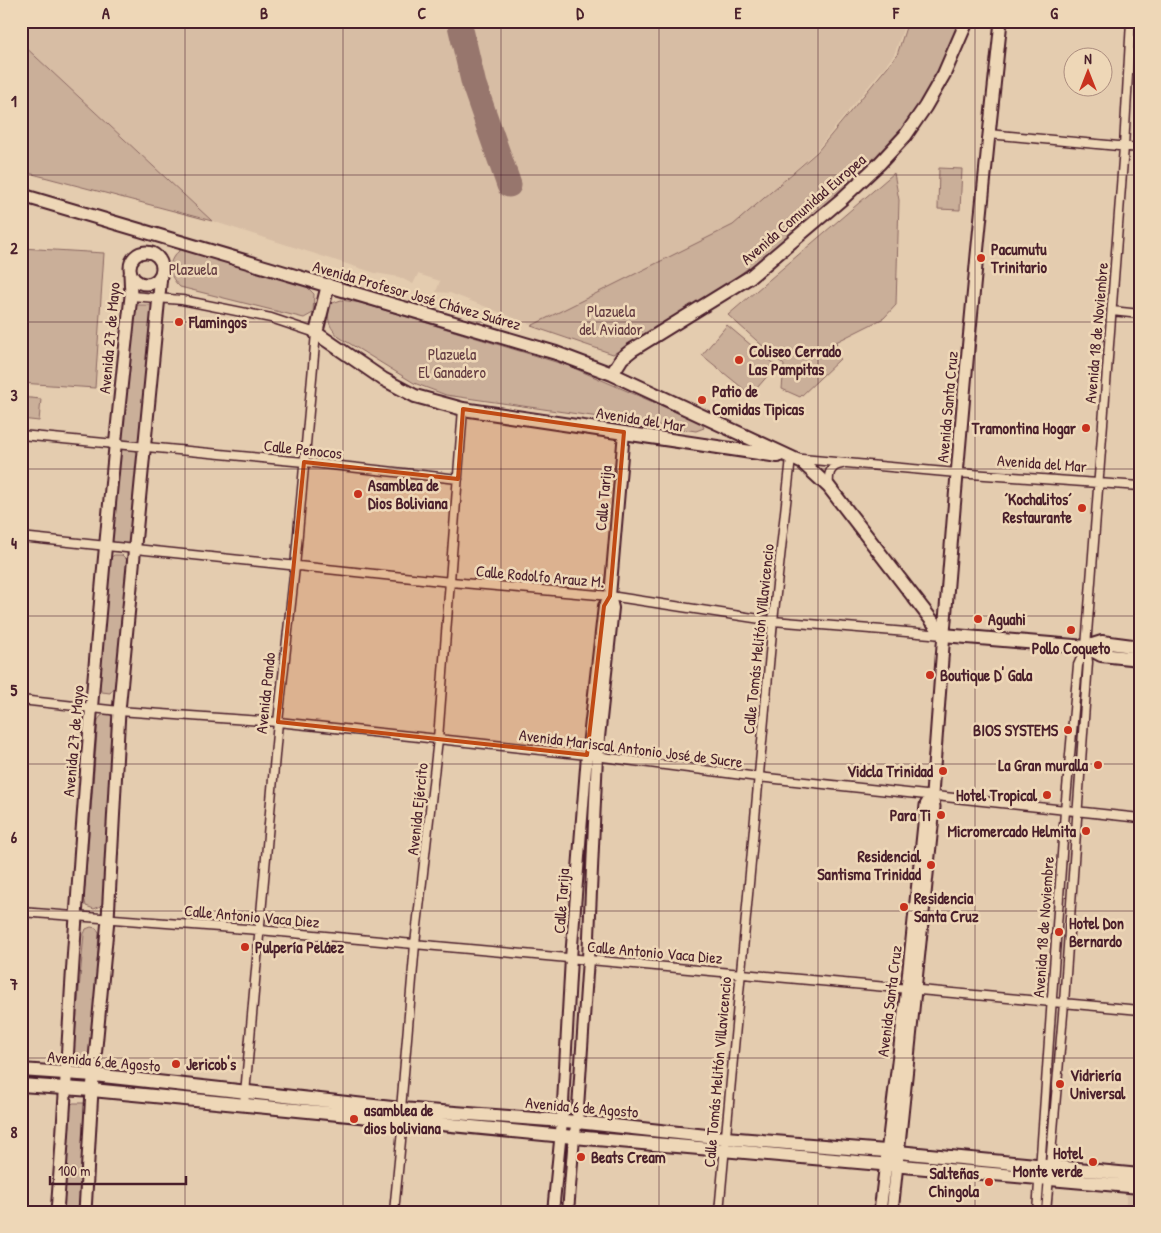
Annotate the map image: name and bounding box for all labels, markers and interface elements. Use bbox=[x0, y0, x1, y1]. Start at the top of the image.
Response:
text: A bbox=[102, 2, 110, 24]
text: B bbox=[260, 2, 268, 24]
text: C bbox=[418, 2, 427, 24]
text: D bbox=[576, 2, 584, 24]
text: E bbox=[734, 2, 742, 24]
text: F bbox=[892, 2, 900, 24]
text: G bbox=[1050, 2, 1058, 24]
north arrow bbox=[1064, 48, 1114, 98]
text: N bbox=[1084, 49, 1092, 68]
text: 1 bbox=[11, 90, 17, 112]
street label: Avenida Comunidad Europea bbox=[736, 149, 870, 269]
text: 2 bbox=[10, 237, 18, 259]
place label: Pacumutu Trinitario bbox=[990, 238, 1048, 278]
marker: Pacumutu Trinitario bbox=[975, 252, 987, 264]
street label: Avenida Profesor José Chávez Suárez bbox=[310, 255, 524, 335]
park label: Plazuela bbox=[169, 258, 217, 280]
street label: Avenida 18 de Noviembre bbox=[1079, 261, 1113, 404]
street label: Avenida 27 de Mayo bbox=[93, 281, 125, 395]
park label: Plazuela del Aviador bbox=[579, 300, 643, 340]
place label: Flamingos bbox=[188, 311, 248, 334]
marker: Flamingos bbox=[173, 316, 185, 328]
place label: Coliseo Cerrado Las Pampitas bbox=[749, 340, 842, 381]
park label: Plazuela El Ganadero bbox=[418, 343, 486, 383]
street label: Avenida Santa Cruz bbox=[931, 350, 963, 464]
marker: Coliseo Cerrado Las Pampitas bbox=[733, 354, 745, 366]
place label: Patio de Comidas Tipicas bbox=[712, 380, 805, 421]
text: 3 bbox=[10, 384, 18, 406]
marker: Patio de Comidas Tipicas bbox=[696, 394, 708, 406]
street label: Avenida del Mar bbox=[595, 401, 687, 437]
place label: Tramontina Hogar bbox=[971, 417, 1077, 440]
marker: Tramontina Hogar bbox=[1080, 422, 1092, 434]
street label: Calle Penocos bbox=[263, 434, 343, 464]
street label: Avenida del Mar bbox=[996, 449, 1088, 477]
street label: Calle Tarija bbox=[589, 464, 617, 532]
place label: Asamblea de Dios Boliviana bbox=[368, 474, 448, 514]
marker: Asamblea de Dios Boliviana bbox=[352, 488, 364, 500]
place label: ´Kochalitos´ Restaurante bbox=[1002, 488, 1073, 528]
marker: ´Kochalitos´ Restaurante bbox=[1076, 502, 1088, 514]
text: 4 bbox=[11, 532, 17, 554]
street label: Calle Tomás Melitón Villavicencio bbox=[737, 542, 779, 735]
street label: Calle Rodolfo Arauz M. bbox=[475, 559, 605, 593]
place label: Aguahi bbox=[988, 608, 1026, 631]
marker: Aguahi bbox=[972, 613, 984, 625]
marker: Pollo Coqueto bbox=[1065, 624, 1077, 636]
place label: Pollo Coqueto bbox=[1032, 637, 1111, 660]
street label: Avenida Pando bbox=[250, 651, 280, 735]
place label: Boutique D' Gala bbox=[940, 664, 1033, 687]
marker: Boutique D' Gala bbox=[924, 669, 936, 681]
text: 5 bbox=[11, 679, 18, 701]
street label: Avenida 27 de Mayo bbox=[57, 684, 89, 798]
place label: BIOS SYSTEMS bbox=[973, 719, 1059, 741]
street label: Avenida Mariscal Antonio José de Sucre bbox=[518, 723, 745, 773]
marker: BIOS SYSTEMS bbox=[1062, 724, 1074, 736]
place label: La Gran muralla bbox=[998, 754, 1089, 776]
marker: La Gran muralla bbox=[1092, 759, 1104, 771]
place label: Vidcla Trinidad bbox=[847, 760, 934, 782]
street label: Avenida Ejército bbox=[401, 761, 433, 856]
marker: Vidcla Trinidad bbox=[937, 765, 949, 777]
place label: Hotel Tropical bbox=[956, 784, 1038, 807]
marker: Hotel Tropical bbox=[1041, 789, 1053, 801]
place label: Para Ti bbox=[890, 804, 931, 826]
marker: Para Ti bbox=[935, 809, 947, 821]
place label: Micromercado Helmita bbox=[947, 820, 1077, 842]
marker: Micromercado Helmita bbox=[1080, 825, 1092, 837]
text: 6 bbox=[11, 826, 18, 848]
place label: Residencial Santisma Trinidad bbox=[817, 845, 922, 885]
street label: Avenida 18 de Noviembre bbox=[1027, 855, 1059, 998]
marker: Residencial Santisma Trinidad bbox=[925, 859, 937, 871]
street label: Calle Tarija bbox=[548, 868, 574, 934]
place label: Residencia Santa Cruz bbox=[914, 887, 979, 927]
street label: Calle Antonio Vaca Diez bbox=[183, 899, 321, 933]
marker: Residencia Santa Cruz bbox=[898, 901, 910, 913]
place label: Hotel Don Bernardo bbox=[1069, 912, 1124, 952]
marker: Hotel Don Bernardo bbox=[1053, 926, 1065, 938]
street label: Calle Antonio Vaca Diez bbox=[586, 935, 724, 969]
place label: Pulpería Peláez bbox=[255, 936, 344, 959]
marker: Pulpería Peláez bbox=[239, 941, 251, 953]
street label: Avenida Santa Cruz bbox=[871, 944, 907, 1058]
text: 7 bbox=[9, 973, 18, 995]
street label: Calle Tomás Melitón Villavicencio bbox=[698, 975, 736, 1168]
street label: Avenida 6 de Agosto bbox=[47, 1045, 162, 1077]
place label: Jericob's bbox=[186, 1053, 237, 1075]
marker: Jericob's bbox=[170, 1058, 182, 1070]
place label: Vidriería Universal bbox=[1070, 1064, 1126, 1104]
marker: Vidriería Universal bbox=[1054, 1078, 1066, 1090]
street label: Avenida 6 de Agosto bbox=[525, 1091, 640, 1123]
place label: asamblea de dios boliviana bbox=[364, 1099, 441, 1139]
marker: asamblea de dios boliviana bbox=[348, 1113, 360, 1125]
text: 8 bbox=[11, 1121, 18, 1143]
place label: Hotel Monte verde bbox=[1013, 1142, 1084, 1182]
place label: Beats Cream bbox=[591, 1146, 666, 1168]
marker: Beats Cream bbox=[575, 1151, 587, 1163]
scale bar bbox=[50, 1153, 186, 1185]
marker: Hotel Monte verde bbox=[1087, 1156, 1099, 1168]
text: 100 m bbox=[58, 1160, 91, 1181]
place label: Salteñas Chingola bbox=[929, 1162, 980, 1203]
marker: Salteñas Chingola bbox=[983, 1176, 995, 1188]

